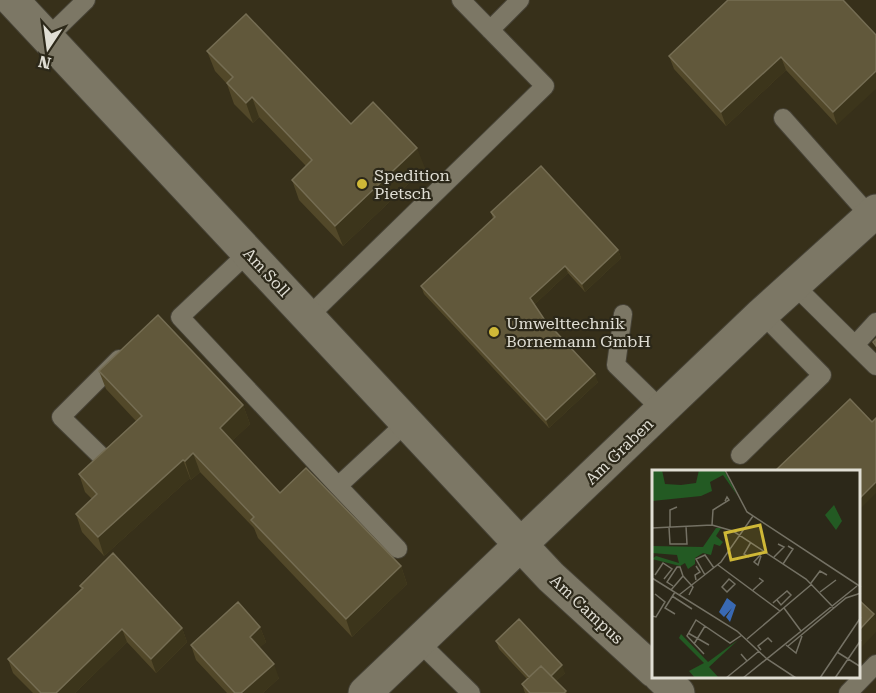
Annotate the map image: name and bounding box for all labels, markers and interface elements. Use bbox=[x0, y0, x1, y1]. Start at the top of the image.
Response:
north arrow bbox=[18, 18, 78, 78]
text: N bbox=[37, 51, 53, 73]
place label: Spedition Pietsch bbox=[374, 166, 450, 203]
marker: Spedition Pietsch bbox=[355, 177, 369, 191]
street label: Am Soll bbox=[239, 244, 294, 301]
place label: Umwelttechnik Bornemann GmbH bbox=[506, 314, 651, 351]
marker: Umwelttechnik Bornemann GmbH bbox=[487, 325, 501, 339]
street label: Am Graben bbox=[582, 414, 657, 488]
inset map bbox=[652, 470, 861, 678]
street label: Am Campus bbox=[546, 571, 627, 648]

